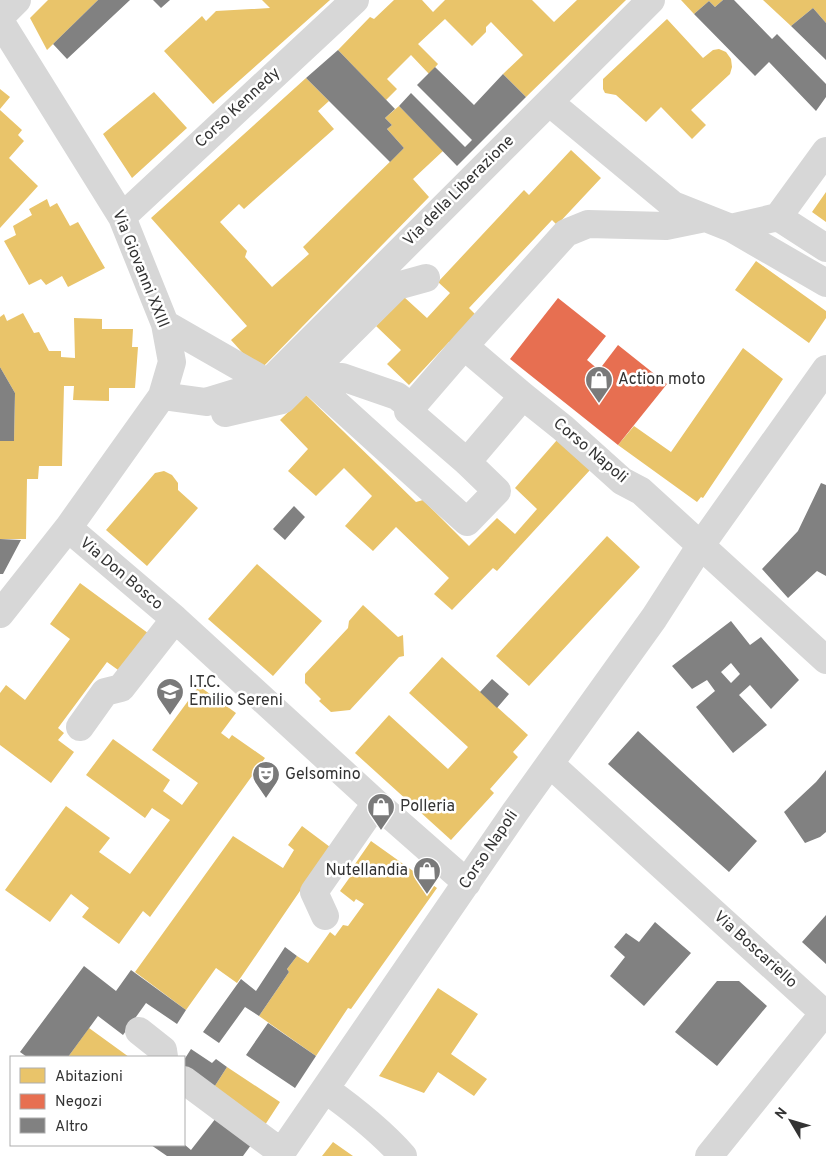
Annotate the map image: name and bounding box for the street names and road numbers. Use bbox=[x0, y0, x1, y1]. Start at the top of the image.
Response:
street label: Corso Kennedy bbox=[191, 63, 285, 153]
street label: Via della Liberazione bbox=[399, 131, 519, 251]
street label: Via Giovanni XXIII bbox=[107, 207, 173, 331]
street label: Corso Napoli bbox=[549, 414, 631, 488]
street label: Via Don Bosco bbox=[75, 533, 167, 615]
street label: Corso Napoli bbox=[455, 807, 523, 893]
street label: Via Boscariello bbox=[709, 907, 801, 993]

